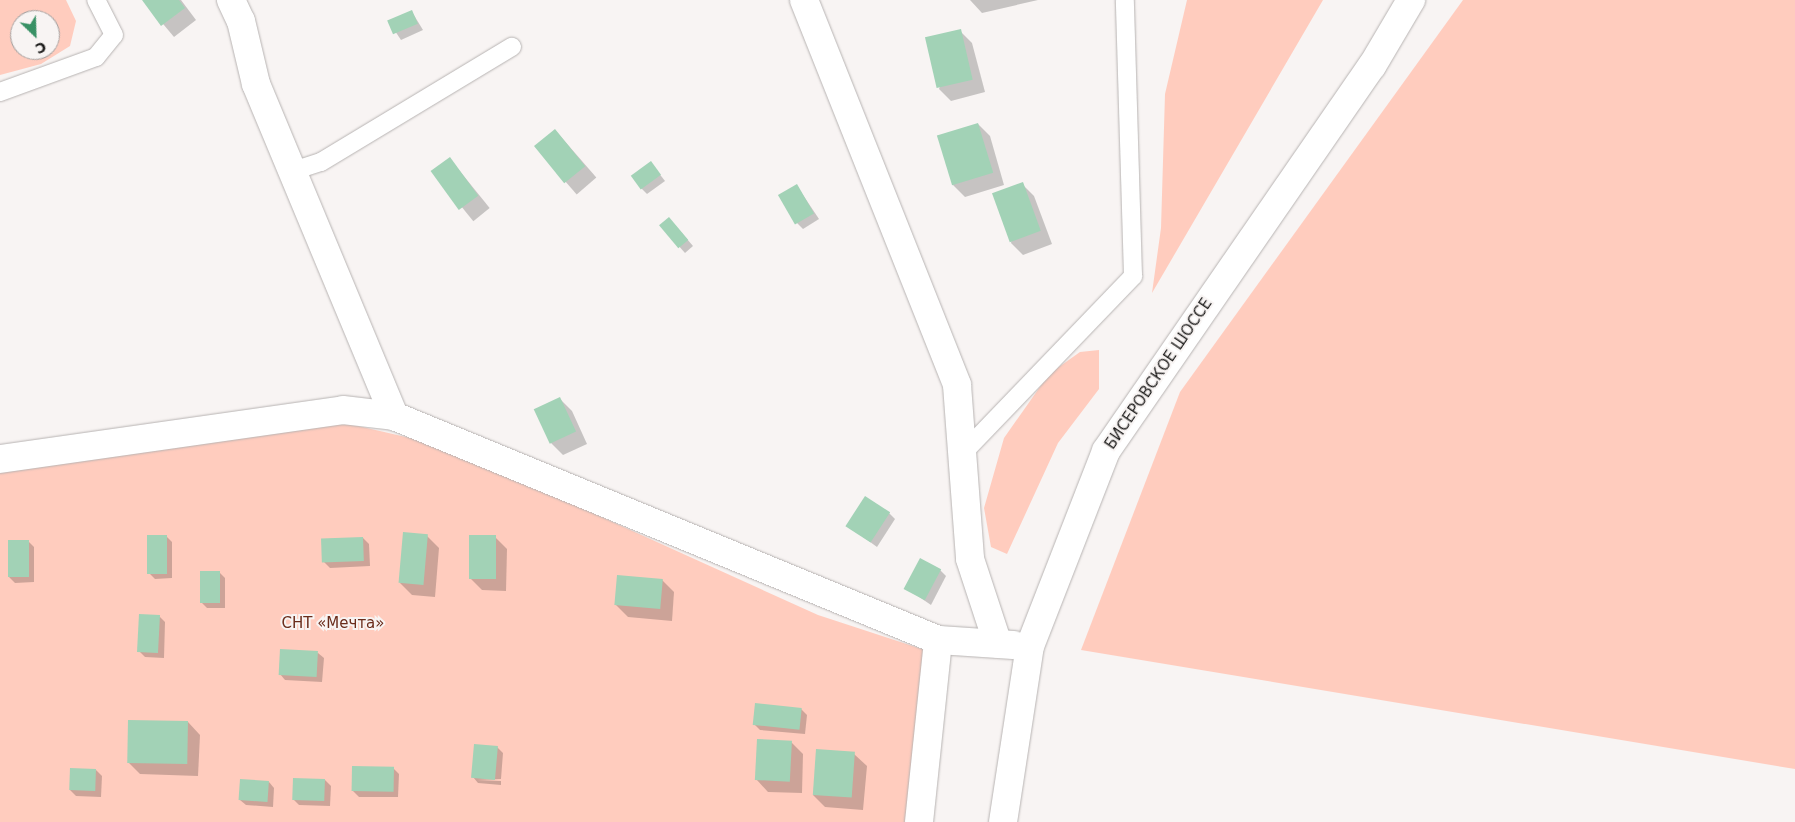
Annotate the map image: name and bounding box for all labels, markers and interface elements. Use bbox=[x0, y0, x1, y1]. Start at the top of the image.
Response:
north arrow bbox=[10, 10, 60, 60]
text: С bbox=[33, 38, 49, 57]
street label: БИСЕРОВСКОЕ ШОССЕ bbox=[1102, 295, 1216, 453]
park label: СНТ «Мечта» bbox=[281, 615, 385, 633]

